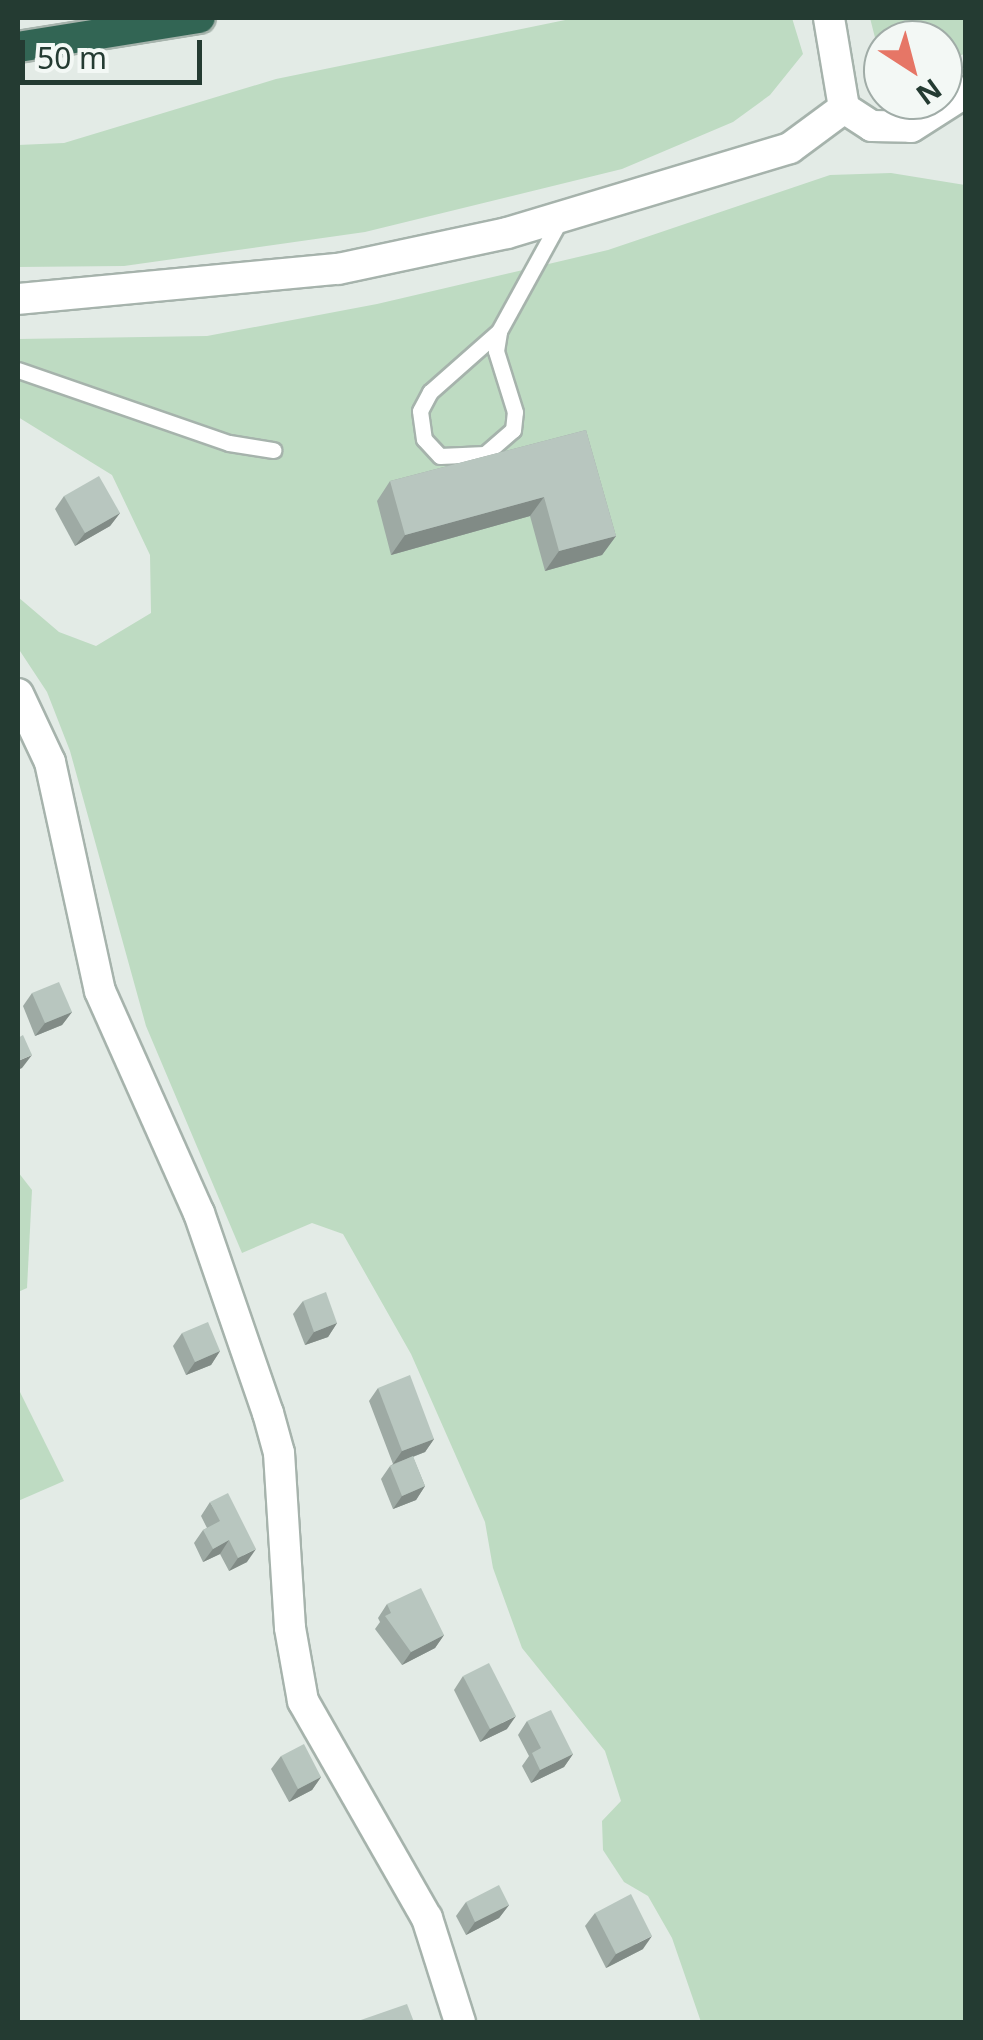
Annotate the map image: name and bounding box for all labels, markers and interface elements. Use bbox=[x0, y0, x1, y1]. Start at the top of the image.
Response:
scale bar bbox=[25, 20, 208, 82]
north arrow bbox=[863, 20, 963, 120]
text: 50 m bbox=[37, 37, 107, 78]
text: N bbox=[909, 71, 950, 115]

